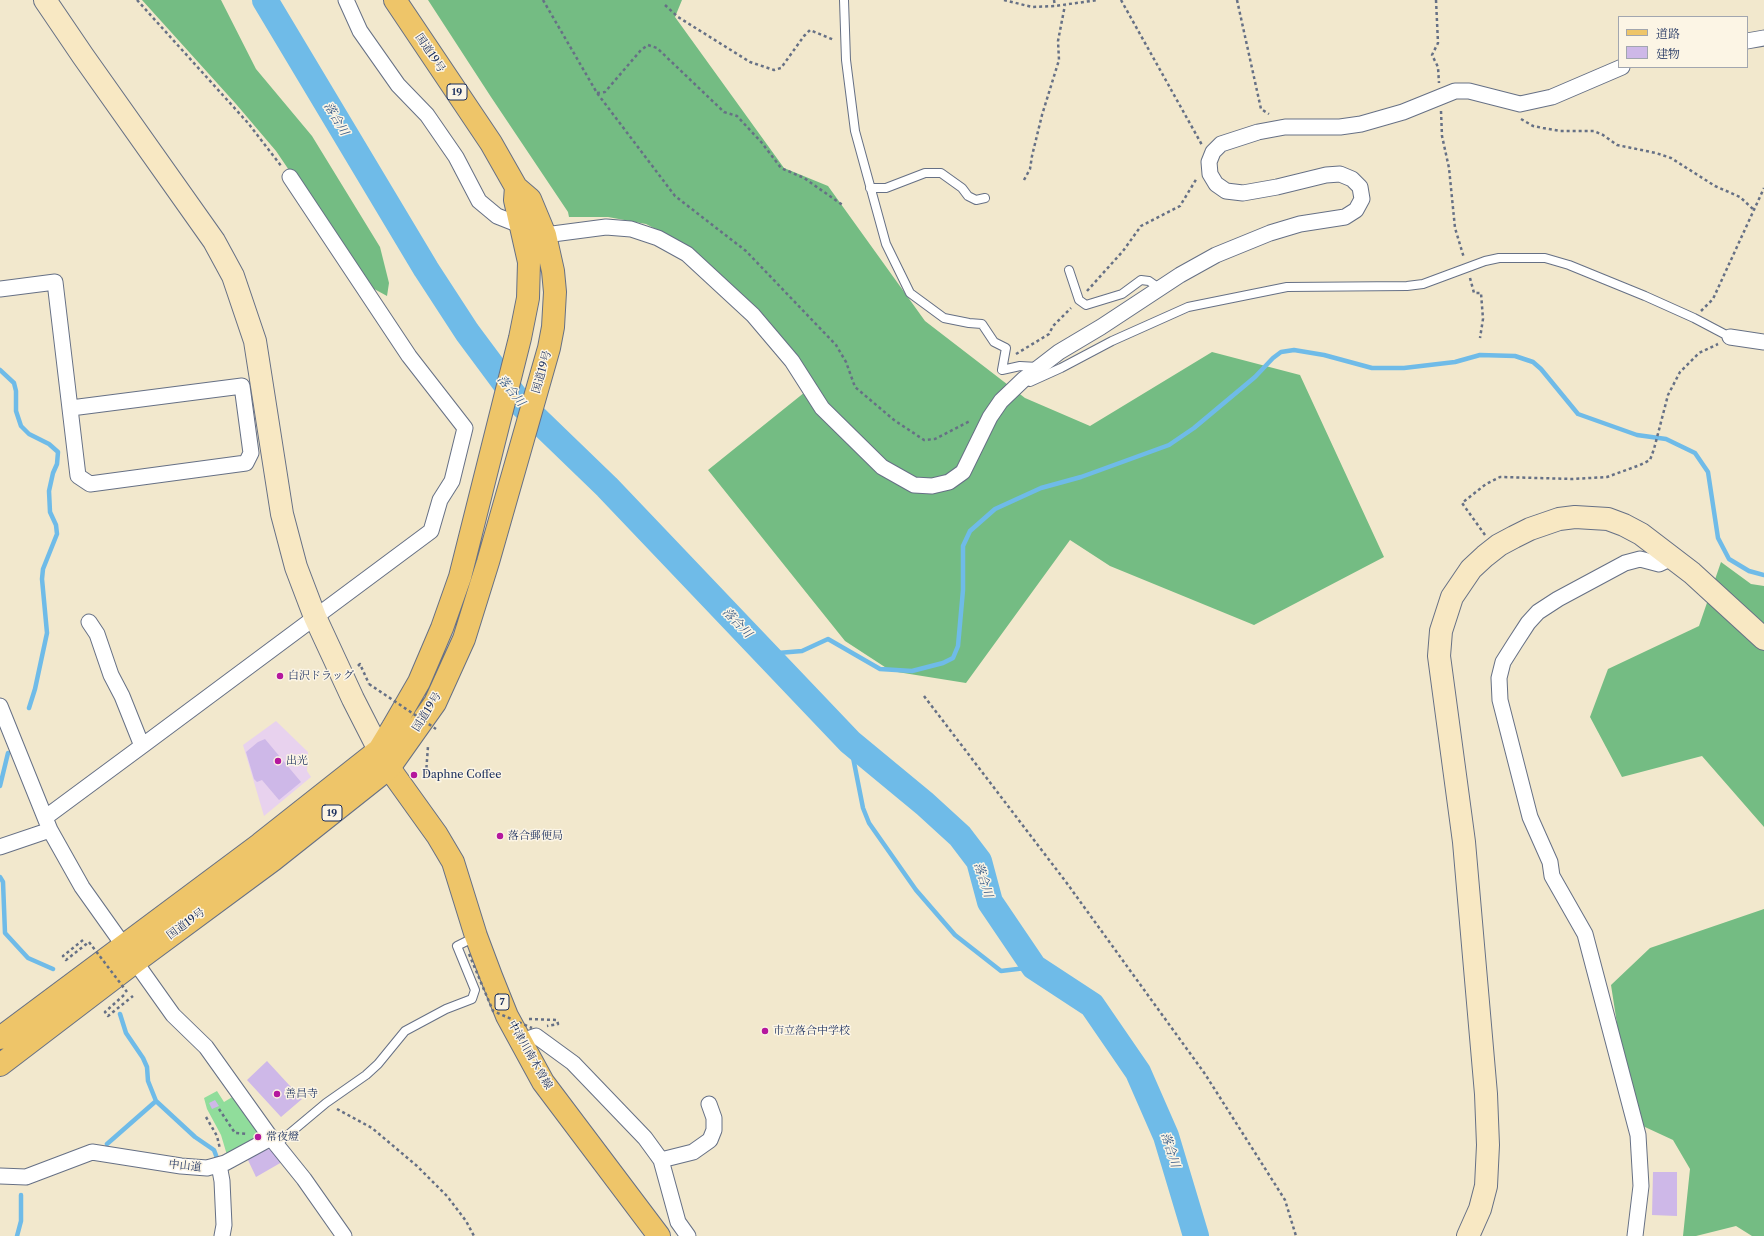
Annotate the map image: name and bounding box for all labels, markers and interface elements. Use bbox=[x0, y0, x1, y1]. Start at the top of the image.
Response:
legend bbox=[1618, 16, 1748, 68]
text: 道路 bbox=[1656, 26, 1680, 41]
street label: 国道19号 bbox=[412, 31, 448, 75]
text: 建物 bbox=[1656, 46, 1680, 61]
road number: 19 bbox=[447, 84, 467, 100]
water label: 落合川 bbox=[321, 100, 351, 138]
street label: 国道19号 bbox=[530, 349, 554, 395]
water label: 落合川 bbox=[494, 372, 528, 410]
water label: 落合川 bbox=[719, 605, 755, 641]
place label: 白沢ドラッグ bbox=[288, 669, 354, 683]
marker: 白沢ドラッグ bbox=[275, 671, 285, 681]
street label: 国道19号 bbox=[410, 690, 444, 734]
place label: 出光 bbox=[286, 754, 308, 768]
marker: 出光 bbox=[273, 756, 283, 766]
place label: Daphne Coffee bbox=[422, 768, 501, 782]
marker: Daphne Coffee bbox=[409, 770, 419, 780]
road number: 19 bbox=[322, 805, 342, 821]
place label: 落合郵便局 bbox=[508, 829, 563, 843]
marker: 落合郵便局 bbox=[495, 831, 505, 841]
water label: 落合川 bbox=[971, 861, 995, 899]
street label: 国道19号 bbox=[164, 906, 208, 942]
road number: 7 bbox=[495, 994, 509, 1010]
street label: 中津川南木曽線 bbox=[505, 1018, 555, 1092]
place label: 市立落合中学校 bbox=[773, 1024, 850, 1038]
marker: 市立落合中学校 bbox=[760, 1026, 770, 1036]
place label: 善昌寺 bbox=[285, 1087, 318, 1101]
marker: 善昌寺 bbox=[272, 1089, 282, 1099]
place label: 常夜燈 bbox=[266, 1130, 299, 1144]
water label: 落合川 bbox=[1158, 1131, 1182, 1169]
marker: 常夜燈 bbox=[253, 1132, 263, 1142]
street label: 中山道 bbox=[168, 1158, 202, 1174]

